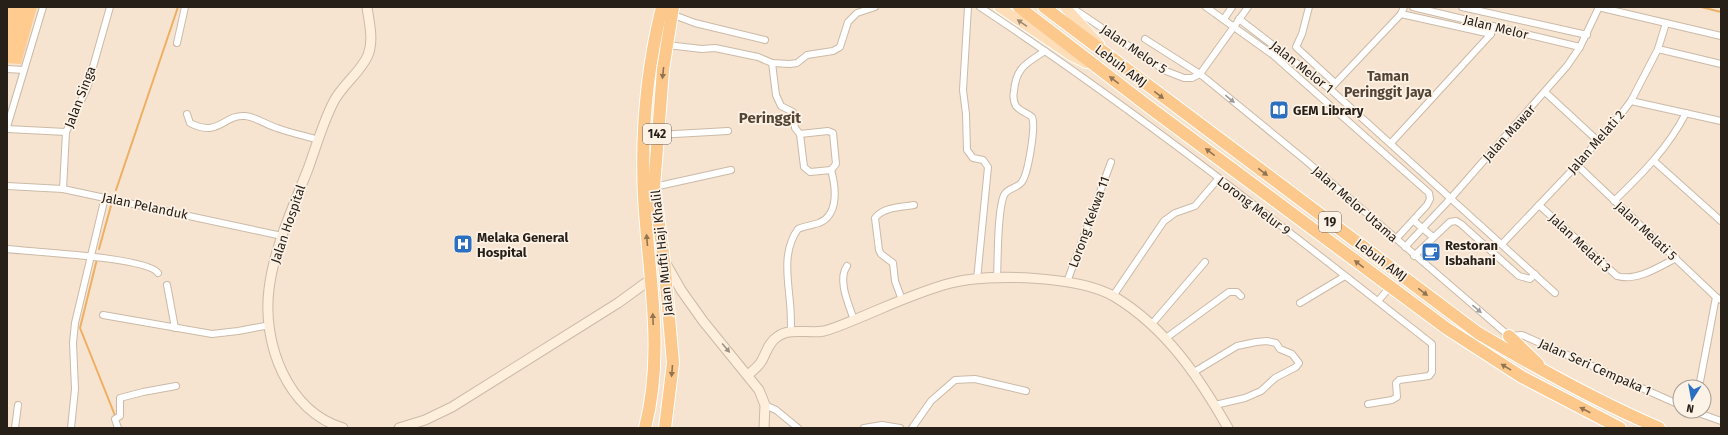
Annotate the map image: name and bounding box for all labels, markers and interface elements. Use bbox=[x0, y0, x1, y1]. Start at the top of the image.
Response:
street label: Jalan Melor bbox=[1462, 12, 1530, 42]
one-way arrow bbox=[1017, 19, 1028, 27]
street label: Jalan Melor 5 bbox=[1098, 21, 1170, 77]
street label: Jalan Melor 1 bbox=[1268, 38, 1336, 96]
street label: Lebuh AMJ bbox=[1092, 42, 1150, 90]
street label: Jalan Singa bbox=[61, 64, 99, 130]
one-way arrow bbox=[660, 67, 667, 79]
district label: Taman Peringgit Jaya bbox=[1344, 68, 1432, 101]
one-way arrow bbox=[1108, 75, 1119, 84]
one-way arrow bbox=[1154, 90, 1164, 98]
one-way arrow bbox=[1225, 94, 1236, 103]
library icon: GEM Library bbox=[1268, 99, 1290, 121]
street label: Jalan Mawar bbox=[1480, 102, 1538, 164]
place label: GEM Library bbox=[1293, 103, 1364, 118]
street label: Jalan Melati 2 bbox=[1564, 107, 1628, 177]
district label: Peringgit bbox=[739, 109, 801, 127]
road number: 142 bbox=[643, 124, 671, 144]
one-way arrow bbox=[1205, 148, 1215, 156]
street label: Jalan Melor Utama bbox=[1309, 163, 1401, 245]
one-way arrow bbox=[1258, 168, 1269, 176]
street label: Lorong Kekwa 11 bbox=[1066, 174, 1112, 270]
street label: Lorong Melur 9 bbox=[1214, 174, 1294, 238]
street label: Jalan Hospital bbox=[268, 183, 309, 265]
street label: Jalan Mufti Haji Khalil bbox=[648, 189, 676, 317]
street label: Jalan Pelanduk bbox=[101, 190, 190, 222]
street label: Jalan Melati 5 bbox=[1612, 199, 1680, 263]
street label: Jalan Melati 3 bbox=[1546, 211, 1614, 275]
road number: 19 bbox=[1319, 212, 1341, 232]
place label: Melaka General Hospital bbox=[477, 230, 568, 260]
hospital icon: Melaka General Hospital bbox=[452, 233, 474, 255]
one-way arrow bbox=[644, 234, 651, 246]
street label: Lebuh AMJ bbox=[1352, 236, 1410, 284]
place label: Restoran Isbahani bbox=[1445, 238, 1498, 268]
cafe icon: Restoran Isbahani bbox=[1420, 241, 1442, 263]
one-way arrow bbox=[1354, 260, 1364, 268]
one-way arrow bbox=[1418, 288, 1429, 296]
one-way arrow bbox=[1472, 305, 1483, 314]
one-way arrow bbox=[650, 313, 657, 325]
street label: Jalan Seri Cempaka 1 bbox=[1536, 335, 1654, 399]
one-way arrow bbox=[721, 343, 730, 354]
one-way arrow bbox=[1501, 363, 1511, 371]
one-way arrow bbox=[669, 365, 675, 377]
north arrow bbox=[1672, 379, 1712, 419]
text: N bbox=[1685, 401, 1695, 415]
one-way arrow bbox=[1579, 407, 1591, 413]

